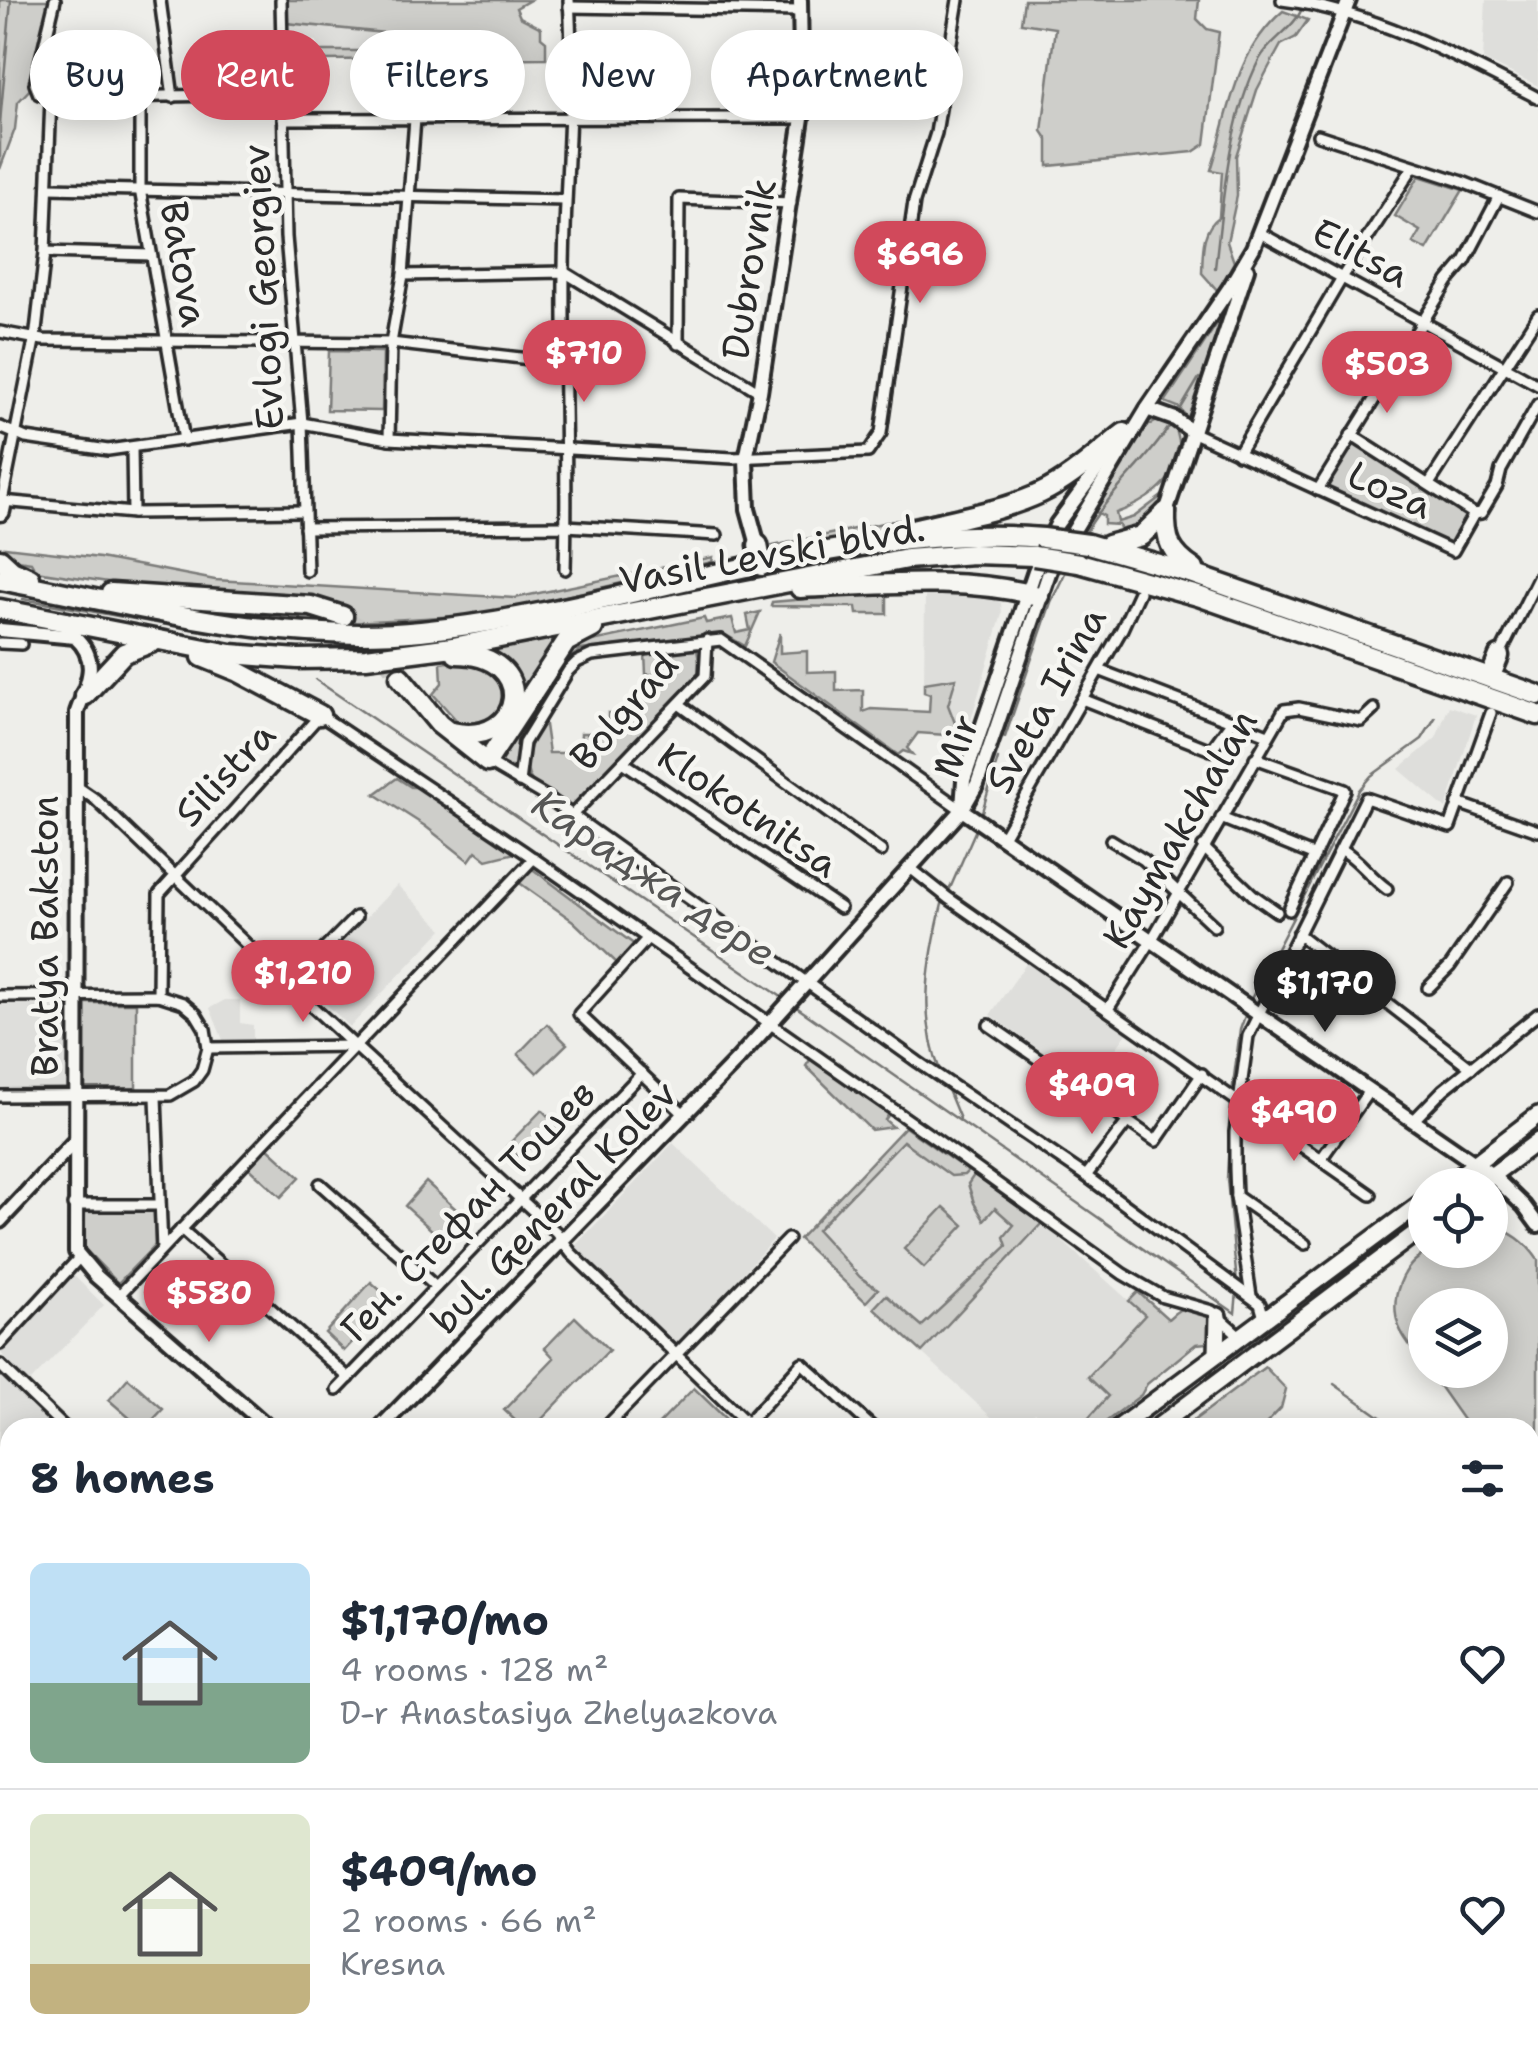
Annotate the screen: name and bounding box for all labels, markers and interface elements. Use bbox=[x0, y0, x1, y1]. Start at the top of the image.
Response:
chip: Buy bbox=[30, 30, 161, 120]
chip: Rent bbox=[181, 30, 330, 120]
chip: Filters bbox=[350, 30, 525, 120]
chip: New bbox=[545, 30, 691, 120]
chip: Apartment bbox=[711, 30, 963, 120]
street label: Evlogi Georgiev bbox=[230, 143, 295, 431]
street label: Dubrovnik bbox=[709, 175, 788, 363]
street label: Batova bbox=[148, 197, 221, 331]
street label: Elitsa bbox=[1304, 206, 1419, 299]
pin: $696 bbox=[861, 221, 979, 306]
text: $696 bbox=[876, 232, 964, 275]
pin: $710 bbox=[525, 320, 643, 405]
text: $710 bbox=[545, 331, 623, 374]
pin: $503 bbox=[1328, 331, 1446, 416]
text: $503 bbox=[1344, 342, 1430, 385]
street label: Loza bbox=[1340, 448, 1441, 531]
street label: Vasil Levski blvd. bbox=[615, 502, 929, 605]
street label: Sveta Irina bbox=[973, 597, 1118, 802]
street label: Bolgrad bbox=[558, 641, 689, 781]
street label: Kaymakchalan bbox=[1090, 700, 1269, 958]
street label: Mir bbox=[920, 707, 991, 785]
street label: Silistra bbox=[163, 710, 287, 837]
street label: Klokotnitsa bbox=[648, 730, 849, 889]
water label: Караджа дере bbox=[522, 776, 786, 980]
street label: Bratya Bakston bbox=[19, 795, 70, 1077]
pin: $1,210 bbox=[222, 940, 384, 1025]
pin: $1,170 bbox=[1244, 950, 1406, 1035]
text: $1,210 bbox=[253, 951, 353, 994]
text: $1,170 bbox=[1276, 961, 1374, 1004]
pin: $409 bbox=[1033, 1052, 1151, 1137]
text: $409 bbox=[1048, 1063, 1136, 1106]
street label: Ген. Стефан Тошев bbox=[329, 1068, 606, 1353]
street label: bul. General Kolev bbox=[419, 1069, 688, 1345]
pin: $490 bbox=[1235, 1079, 1353, 1164]
text: $490 bbox=[1250, 1090, 1338, 1133]
map controls bbox=[1408, 1168, 1508, 1388]
button: locate bbox=[1408, 1168, 1508, 1268]
pin: $580 bbox=[150, 1260, 268, 1345]
text: $580 bbox=[166, 1271, 252, 1314]
button: layers bbox=[1408, 1288, 1508, 1388]
text: 8 homes bbox=[30, 1450, 215, 1506]
icon: filters bbox=[1455, 1451, 1510, 1506]
text: $1,170/mo bbox=[340, 1592, 549, 1648]
icon: home bbox=[110, 1603, 230, 1723]
icon: heart bbox=[1455, 1636, 1510, 1691]
text: 4 rooms · 128 m² bbox=[340, 1648, 608, 1691]
text: D-r Anastasiya Zhelyazkova bbox=[340, 1691, 777, 1734]
text: $409/mo bbox=[340, 1843, 537, 1899]
icon: home bbox=[110, 1854, 230, 1974]
icon: heart bbox=[1455, 1887, 1510, 1942]
text: 2 rooms · 66 m² bbox=[340, 1899, 597, 1942]
text: Kresna bbox=[340, 1942, 445, 1985]

